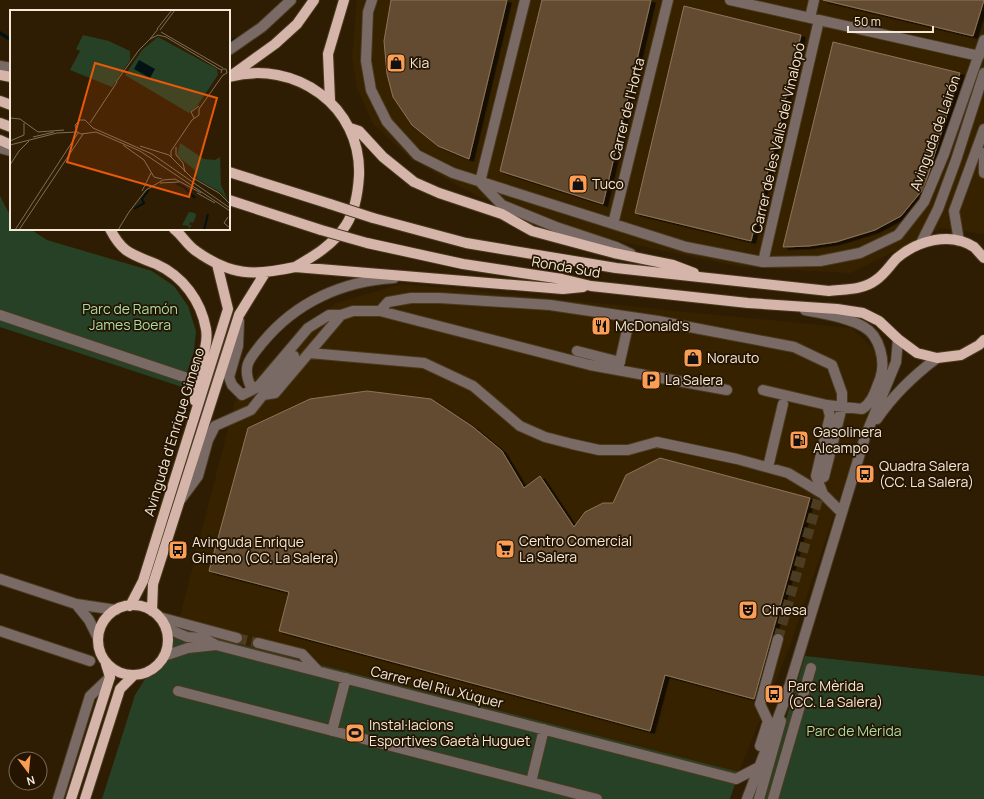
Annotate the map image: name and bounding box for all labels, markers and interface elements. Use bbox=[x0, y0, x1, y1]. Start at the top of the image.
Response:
scale bar bbox=[848, 8, 933, 34]
inset map bbox=[10, 10, 230, 230]
text: 50 m bbox=[854, 13, 881, 30]
street label: Carrer de les Valls del Vinalopó bbox=[746, 41, 809, 235]
shop icon: Kia bbox=[385, 52, 407, 74]
place label: Kia bbox=[410, 53, 429, 72]
street label: Carrer de l'Horta bbox=[605, 56, 648, 162]
street label: Avinguda de Lairón bbox=[905, 73, 964, 193]
shop icon: Tuco bbox=[567, 173, 589, 195]
place label: Tuco bbox=[592, 174, 624, 193]
street label: Ronda Sud bbox=[530, 251, 602, 282]
park label: Parc de Ramón James Boera bbox=[82, 299, 178, 334]
restaurant icon: McDonald's bbox=[590, 315, 612, 337]
place label: McDonald's bbox=[615, 316, 689, 335]
street label: Avinguda d'Enrique Gimeno bbox=[139, 345, 208, 519]
shop icon: Norauto bbox=[682, 347, 704, 369]
place label: Norauto bbox=[707, 348, 759, 367]
parking icon: La Salera bbox=[640, 369, 662, 391]
place label: La Salera bbox=[665, 370, 723, 389]
place label: Gasolinera Alcampo bbox=[813, 422, 882, 457]
fuel station icon: Gasolinera Alcampo bbox=[788, 429, 810, 451]
place label: Quadra Salera (CC. La Salera) bbox=[879, 456, 974, 491]
bus stop icon: Quadra Salera (CC. La Salera) bbox=[854, 463, 876, 485]
place label: Centro Comercial La Salera bbox=[519, 531, 632, 566]
place label: Avinguda Enrique Gimeno (CC. La Salera) bbox=[192, 532, 339, 567]
supermarket icon: Centro Comercial La Salera bbox=[494, 538, 516, 560]
bus stop icon: Avinguda Enrique Gimeno (CC. La Salera) bbox=[167, 539, 189, 561]
theatre icon: Cinesa bbox=[737, 599, 759, 621]
place label: Cinesa bbox=[762, 600, 807, 619]
street label: Carrer del Riu Xúquer bbox=[369, 661, 505, 712]
place label: Parc Mèrida (CC. La Salera) bbox=[788, 676, 883, 711]
bus stop icon: Parc Mèrida (CC. La Salera) bbox=[763, 683, 785, 705]
place label: Instal·lacions Esportives Gaetà Huguet bbox=[369, 715, 531, 750]
park label: Parc de Mèrida bbox=[807, 721, 901, 740]
sports icon: Instal·lacions Esportives Gaetà Huguet bbox=[344, 722, 366, 744]
north arrow bbox=[8, 751, 48, 791]
text: N bbox=[25, 773, 37, 789]

